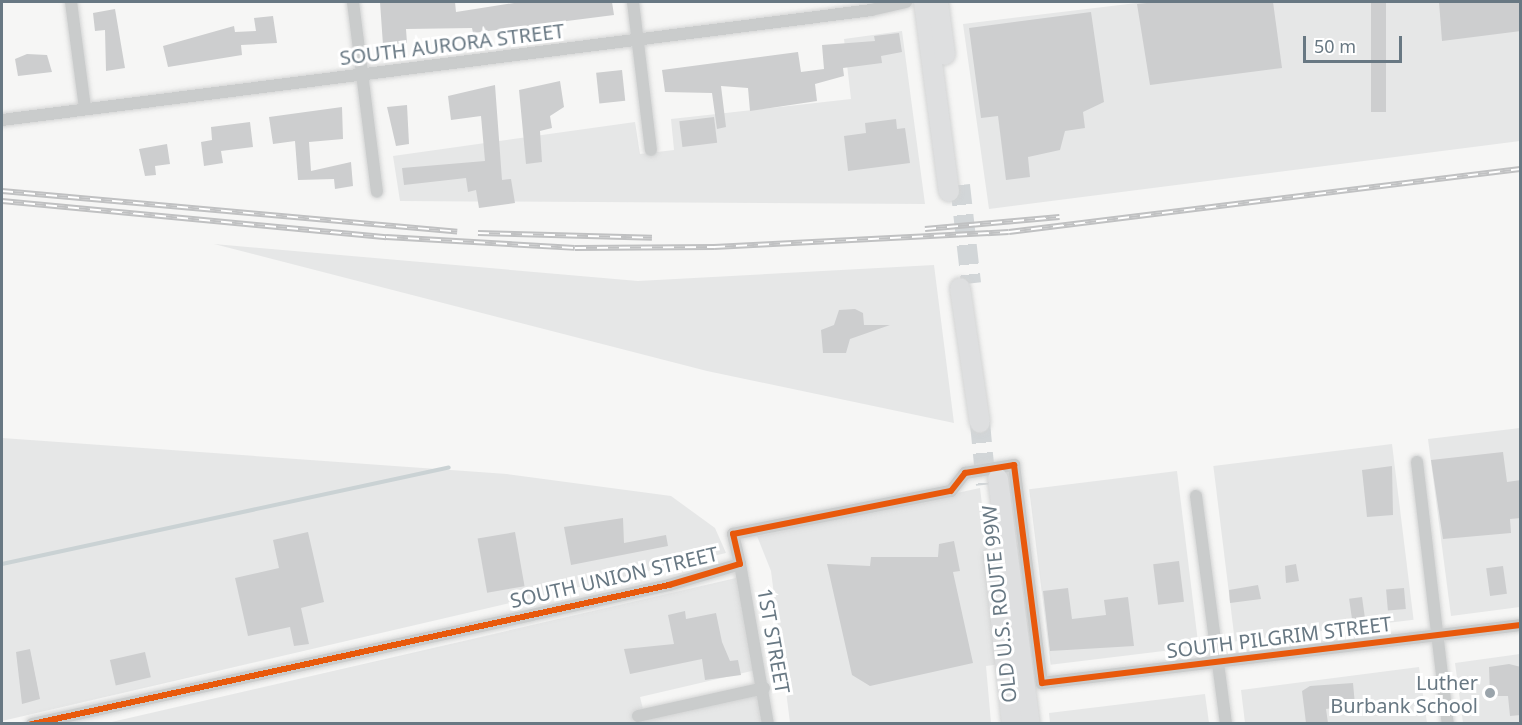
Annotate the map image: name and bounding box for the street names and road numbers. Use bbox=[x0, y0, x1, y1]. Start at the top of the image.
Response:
street label: SOUTH AURORA STREET bbox=[338, 18, 566, 70]
street label: OLD U.S. ROUTE 99W bbox=[977, 504, 1021, 704]
street label: SOUTH UNION STREET bbox=[508, 541, 720, 613]
street label: 1ST STREET bbox=[753, 586, 795, 696]
street label: SOUTH PILGRIM STREET bbox=[1165, 611, 1393, 663]

